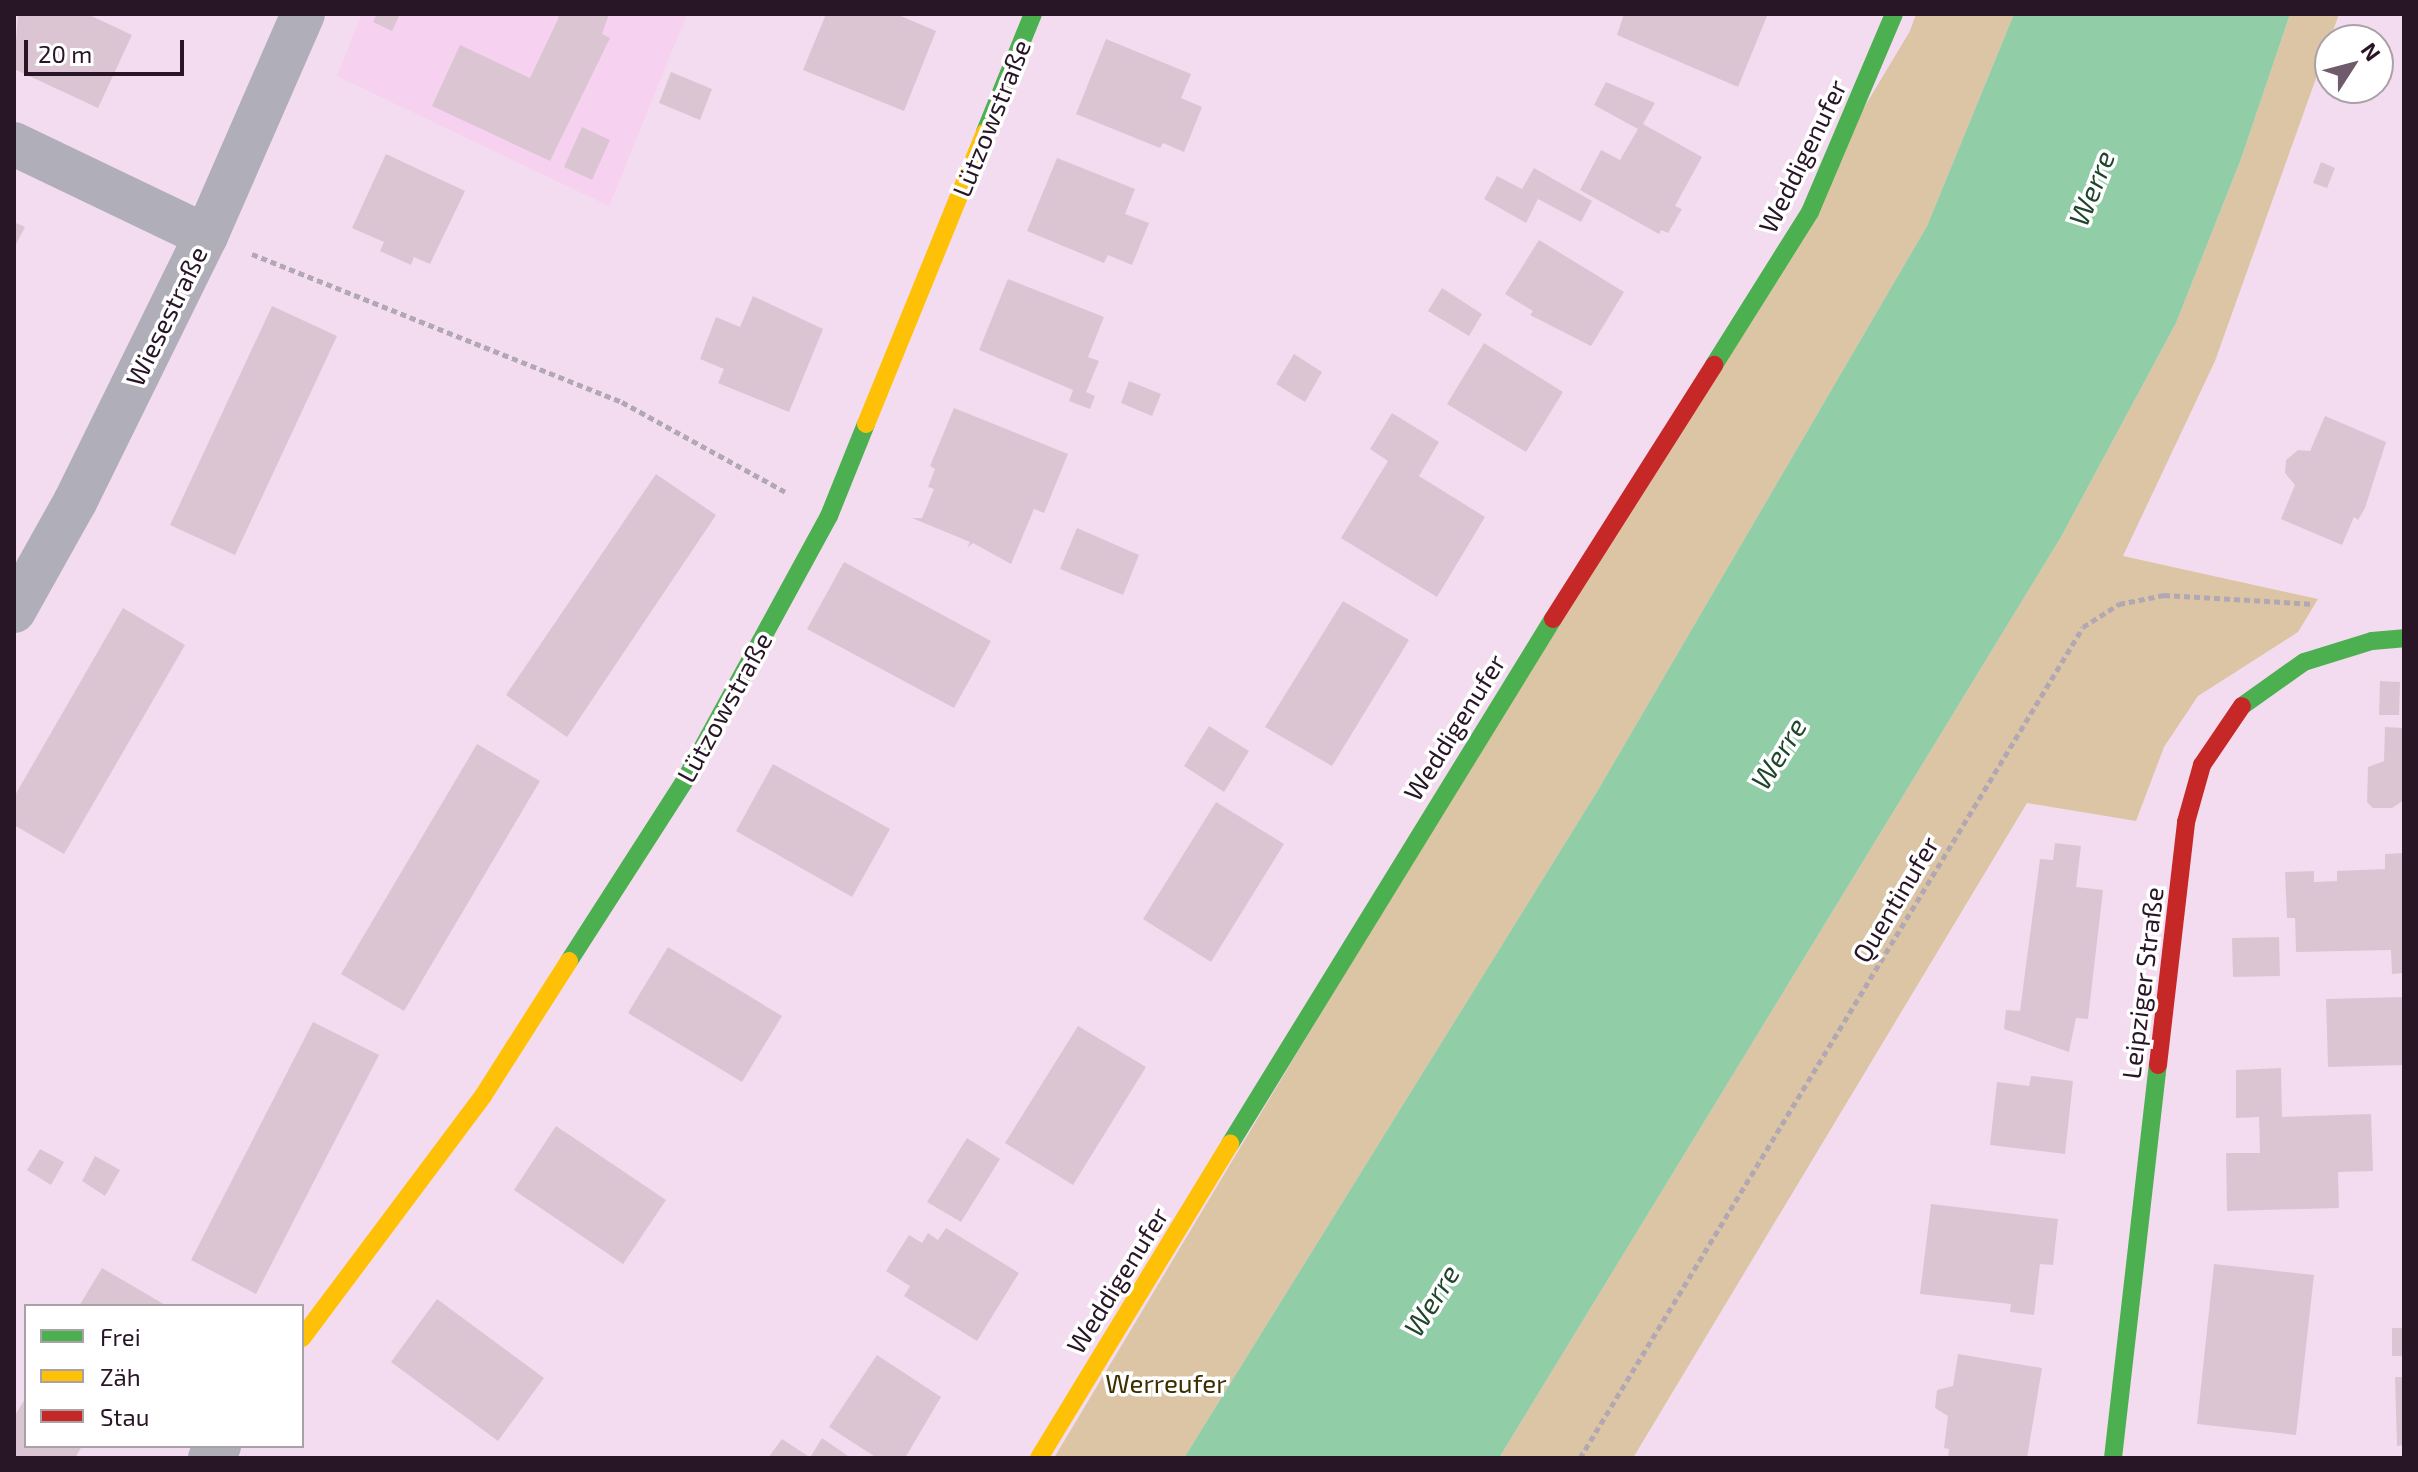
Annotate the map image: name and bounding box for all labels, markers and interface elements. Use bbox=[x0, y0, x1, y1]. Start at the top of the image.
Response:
scale bar bbox=[28, 24, 188, 74]
north arrow bbox=[2314, 24, 2394, 104]
street label: Lützowstraße bbox=[945, 35, 1037, 201]
text: N bbox=[2357, 37, 2387, 65]
text: 20 m bbox=[38, 39, 92, 68]
street label: Weddigenufer bbox=[1751, 74, 1853, 238]
water label: Werre bbox=[2061, 146, 2121, 230]
street label: Wiesestraße bbox=[119, 241, 213, 391]
street label: Lützowstraße bbox=[670, 627, 778, 787]
street label: Weddigenufer bbox=[1397, 648, 1511, 806]
water label: Werre bbox=[1743, 711, 1813, 795]
street label: Quentinufer bbox=[1845, 830, 1945, 968]
street label: Leipziger Straße bbox=[2115, 885, 2169, 1081]
street label: Weddigenufer bbox=[1060, 1201, 1174, 1359]
water label: Werre bbox=[1396, 1258, 1466, 1342]
legend bbox=[24, 1304, 304, 1448]
text: Frei bbox=[100, 1322, 141, 1351]
text: Zäh bbox=[100, 1362, 141, 1391]
park label: Werreufer bbox=[1105, 1367, 1227, 1399]
text: Stau bbox=[100, 1402, 149, 1431]

